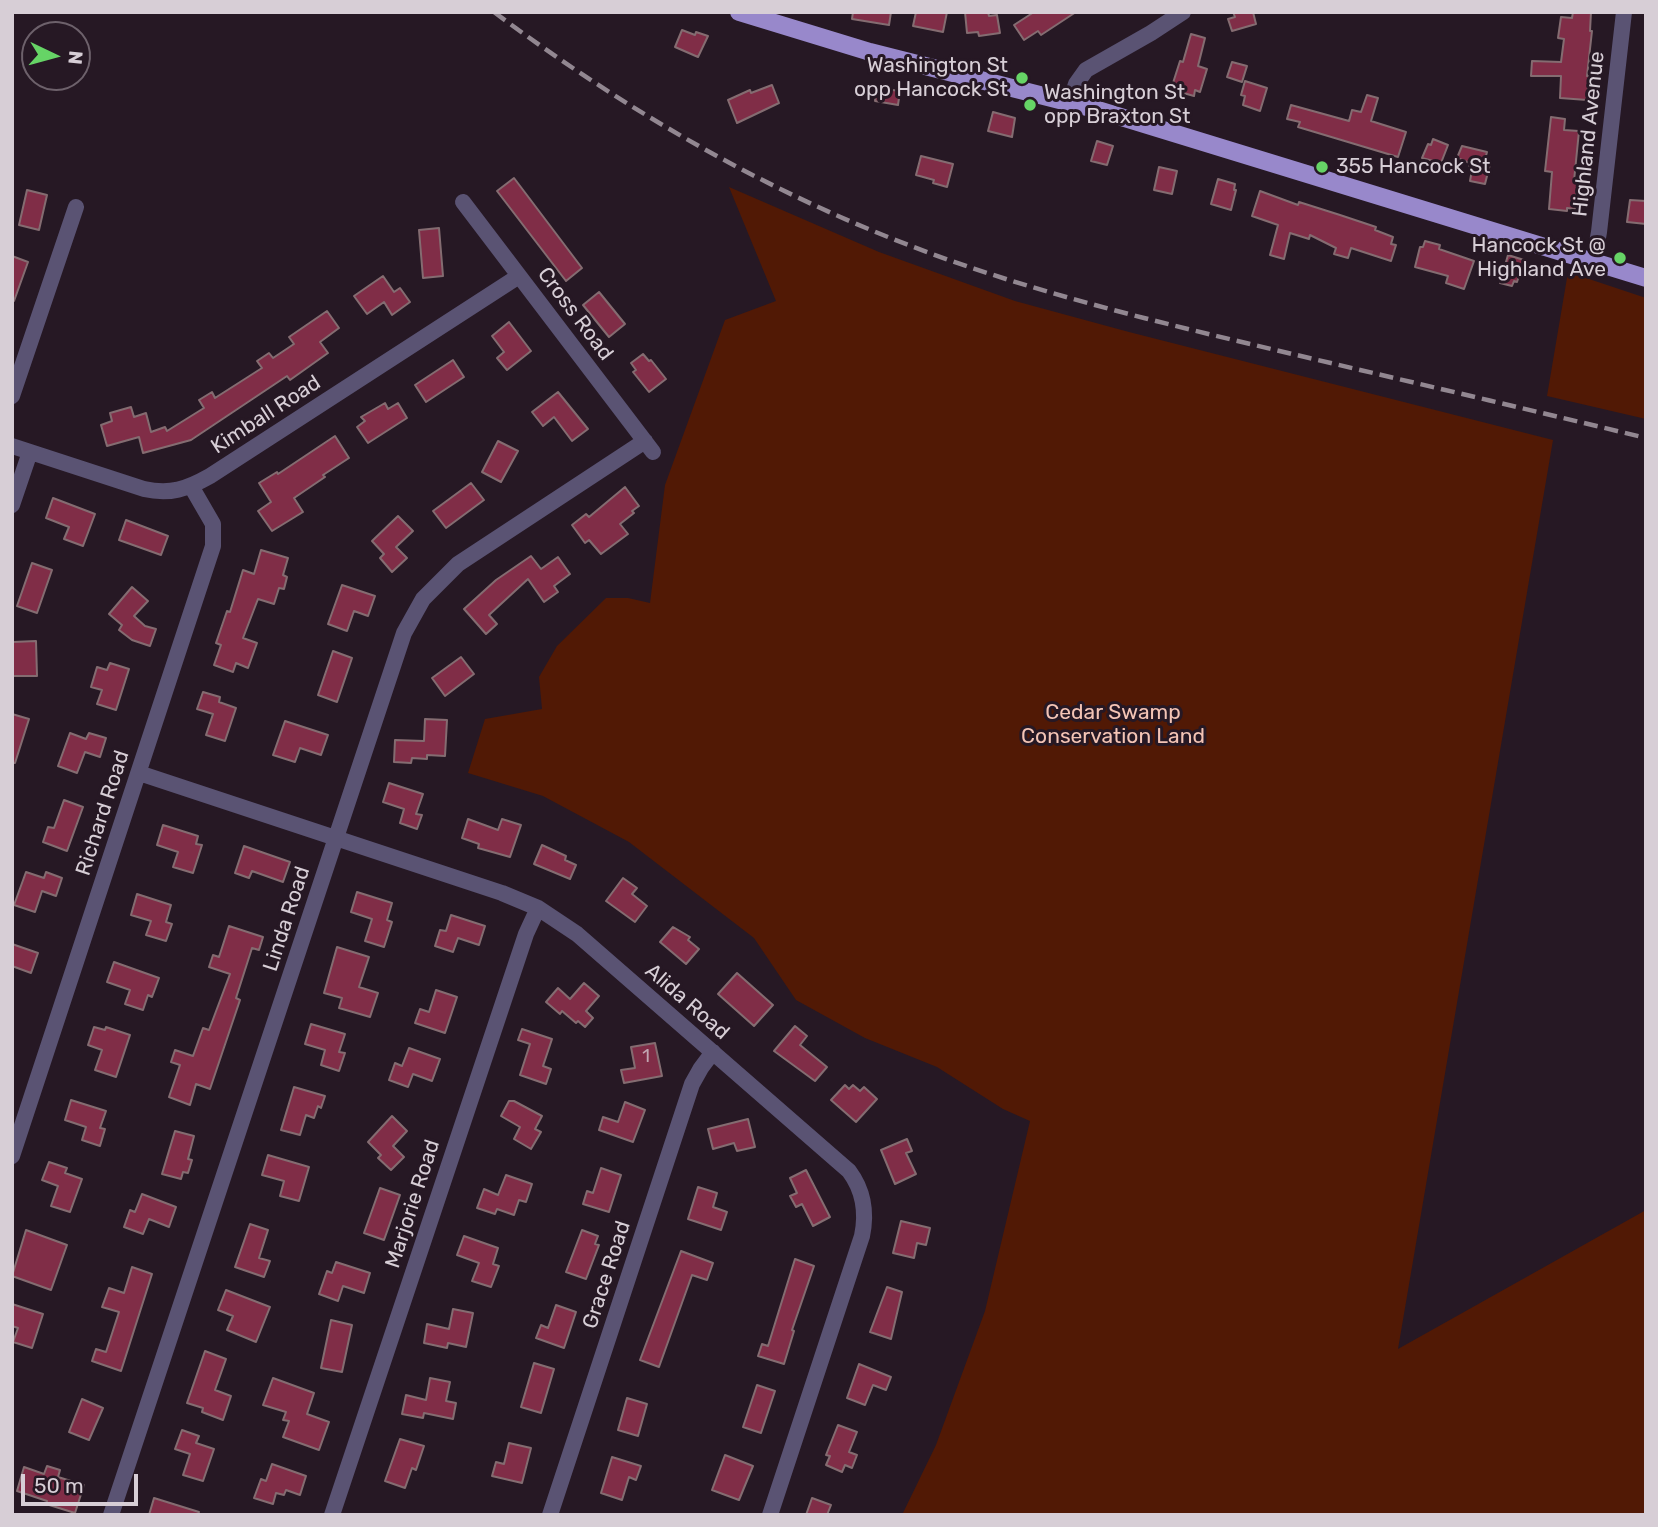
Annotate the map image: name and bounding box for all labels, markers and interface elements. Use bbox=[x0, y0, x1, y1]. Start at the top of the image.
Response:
north arrow bbox=[21, 21, 91, 91]
text: N bbox=[63, 50, 87, 66]
street label: Highland Avenue bbox=[1568, 50, 1610, 218]
place label: Washington St opp Hancock St bbox=[854, 53, 1008, 103]
marker: Washington St opp Hancock St bbox=[1014, 70, 1030, 86]
place label: Washington St opp Braxton St bbox=[1044, 80, 1190, 130]
marker: Washington St opp Braxton St bbox=[1022, 97, 1038, 113]
place label: 355 Hancock St bbox=[1336, 154, 1491, 180]
marker: 355 Hancock St bbox=[1314, 159, 1330, 175]
place label: Hancock St @ Highland Ave bbox=[1472, 233, 1606, 283]
marker: Hancock St @ Highland Ave bbox=[1612, 250, 1628, 266]
street label: Cross Road bbox=[532, 262, 618, 366]
street label: Kimball Road bbox=[206, 370, 326, 460]
park label: Cedar Swamp Conservation Land bbox=[1021, 700, 1205, 750]
street label: Richard Road bbox=[71, 747, 135, 879]
street label: Linda Road bbox=[258, 863, 316, 975]
street label: Alida Road bbox=[640, 959, 734, 1045]
house number: 1 bbox=[642, 1046, 650, 1068]
street label: Marjorie Road bbox=[380, 1137, 446, 1271]
street label: Grace Road bbox=[578, 1218, 636, 1332]
scale bar bbox=[24, 1460, 142, 1504]
text: 50 m bbox=[34, 1473, 84, 1498]

